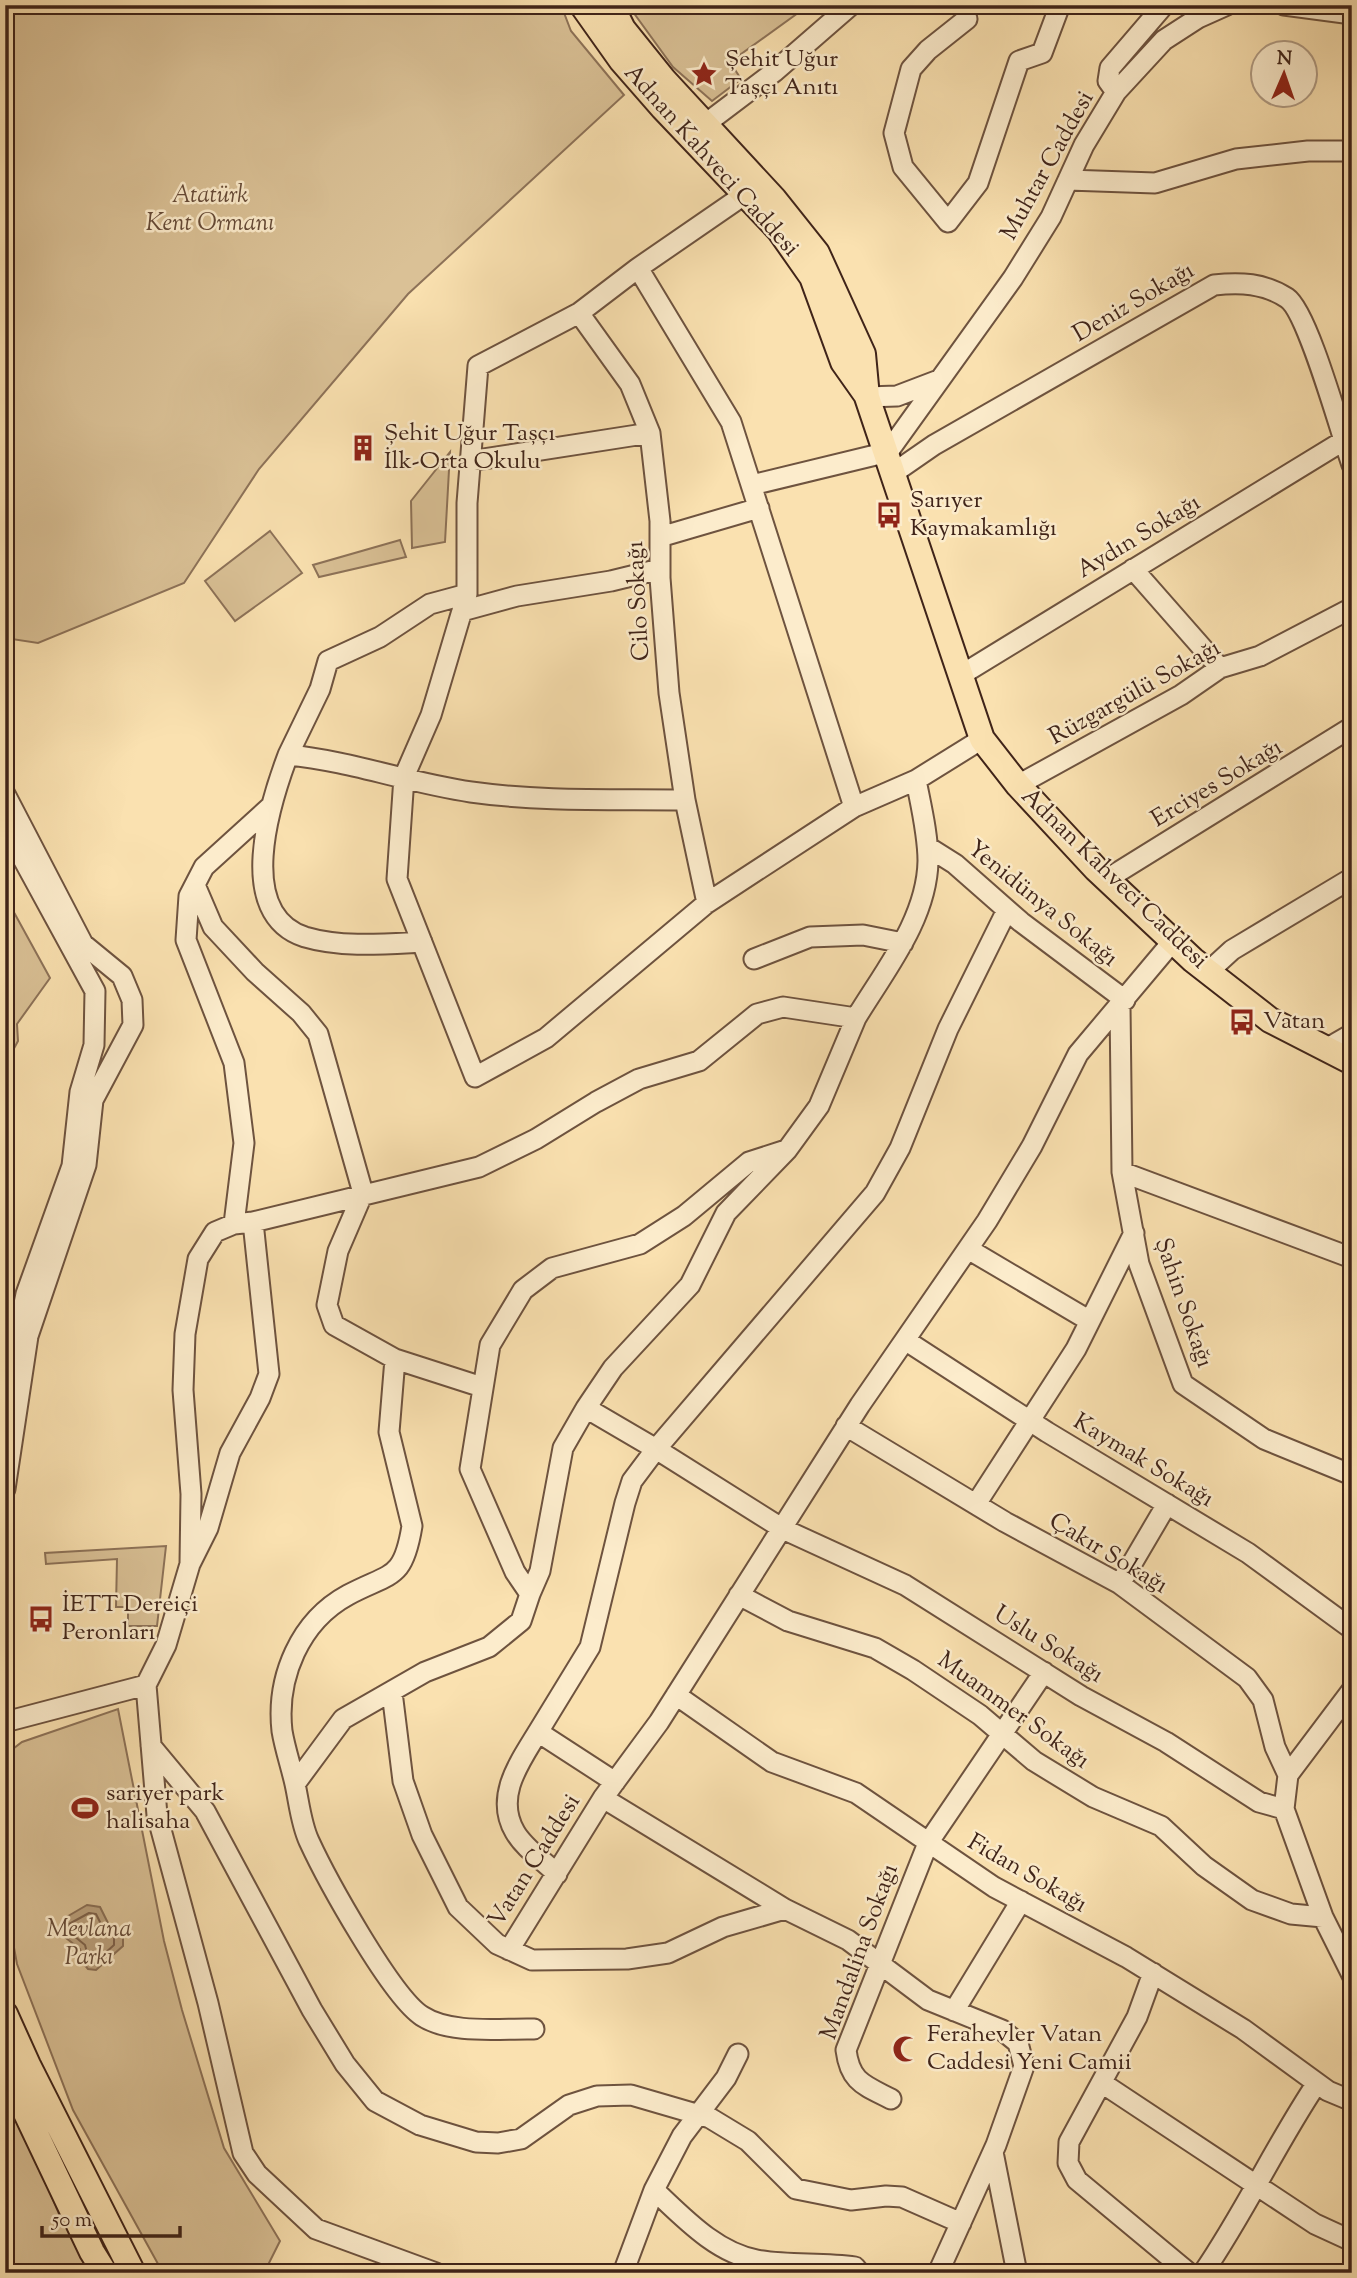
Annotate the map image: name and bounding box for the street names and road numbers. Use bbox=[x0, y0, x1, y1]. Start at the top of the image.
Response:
street label: Adnan Kahveci Caddesi bbox=[615, 57, 807, 265]
street label: Muhtar Caddesi bbox=[993, 85, 1103, 247]
street label: Deniz Sokağı bbox=[1067, 254, 1201, 351]
street label: Aydın Sokağı bbox=[1071, 487, 1207, 587]
street label: Cilo Sokağı bbox=[619, 540, 659, 662]
street label: Rüzgargülü Sokağı bbox=[1043, 632, 1227, 754]
street label: Erciyes Sokağı bbox=[1145, 731, 1289, 837]
street label: Adnan Kahveci Caddesi bbox=[1013, 781, 1215, 978]
street label: Yenidünya Sokağı bbox=[959, 833, 1125, 976]
street label: Şahin Sokağı bbox=[1145, 1234, 1221, 1373]
street label: Kaymak Sokağı bbox=[1066, 1406, 1220, 1517]
street label: Çakır Sokağı bbox=[1042, 1505, 1174, 1603]
street label: Uslu Sokağı bbox=[986, 1598, 1110, 1692]
street label: Muammer Sokağı bbox=[930, 1644, 1096, 1778]
street label: Vatan Caddesi bbox=[481, 1788, 590, 1934]
street label: Fidan Sokağı bbox=[961, 1826, 1093, 1922]
street label: Mandalina Sokağı bbox=[812, 1859, 908, 2045]

